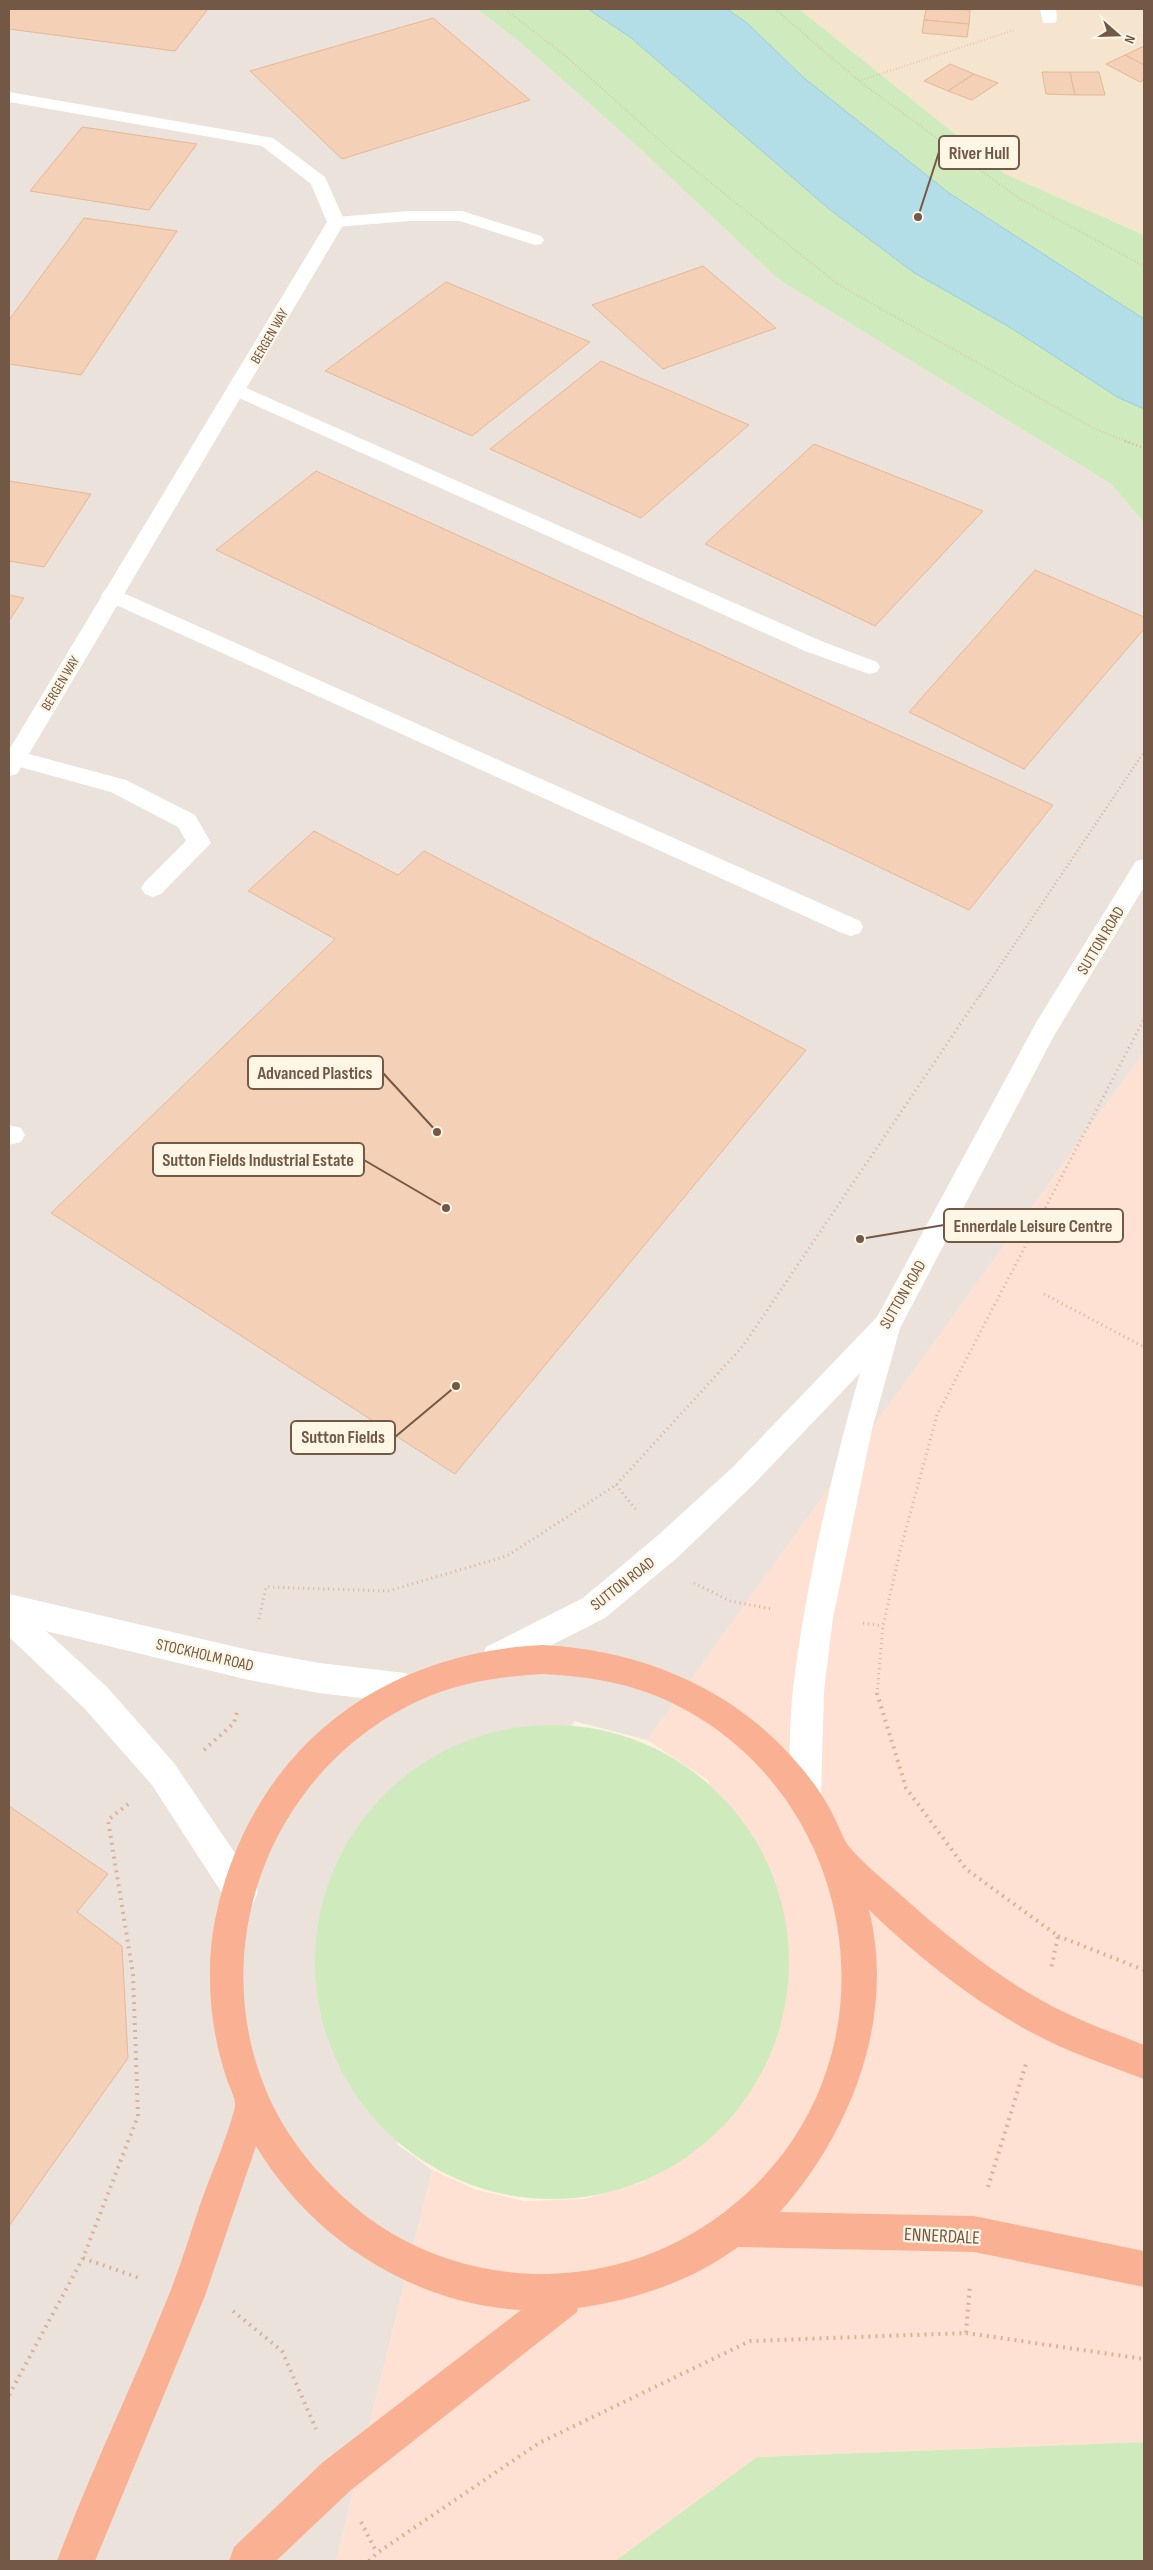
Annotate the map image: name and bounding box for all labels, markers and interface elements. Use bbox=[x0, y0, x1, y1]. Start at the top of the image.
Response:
north arrow bbox=[1093, 10, 1143, 60]
text: N bbox=[1120, 33, 1139, 46]
callout: River Hull bbox=[939, 136, 1019, 169]
text: River Hull bbox=[949, 143, 1009, 164]
street label: BERGEN WAY bbox=[247, 306, 292, 367]
street label: BERGEN WAY bbox=[38, 653, 83, 714]
street label: SUTTON ROAD bbox=[1074, 903, 1129, 978]
callout: Advanced Plastics bbox=[248, 1056, 383, 1089]
text: Advanced Plastics bbox=[257, 1063, 373, 1084]
callout: Sutton Fields Industrial Estate bbox=[153, 1143, 364, 1176]
text: Sutton Fields Industrial Estate bbox=[162, 1150, 354, 1171]
callout: Ennerdale Leisure Centre bbox=[944, 1209, 1123, 1242]
text: Ennerdale Leisure Centre bbox=[953, 1216, 1113, 1237]
street label: SUTTON ROAD bbox=[876, 1257, 931, 1332]
callout: Sutton Fields bbox=[291, 1421, 395, 1454]
text: Sutton Fields bbox=[301, 1427, 385, 1448]
street label: SUTTON ROAD bbox=[587, 1553, 659, 1615]
street label: STOCKHOLM ROAD bbox=[154, 1635, 255, 1676]
street label: ENNERDALE bbox=[903, 2223, 980, 2250]

